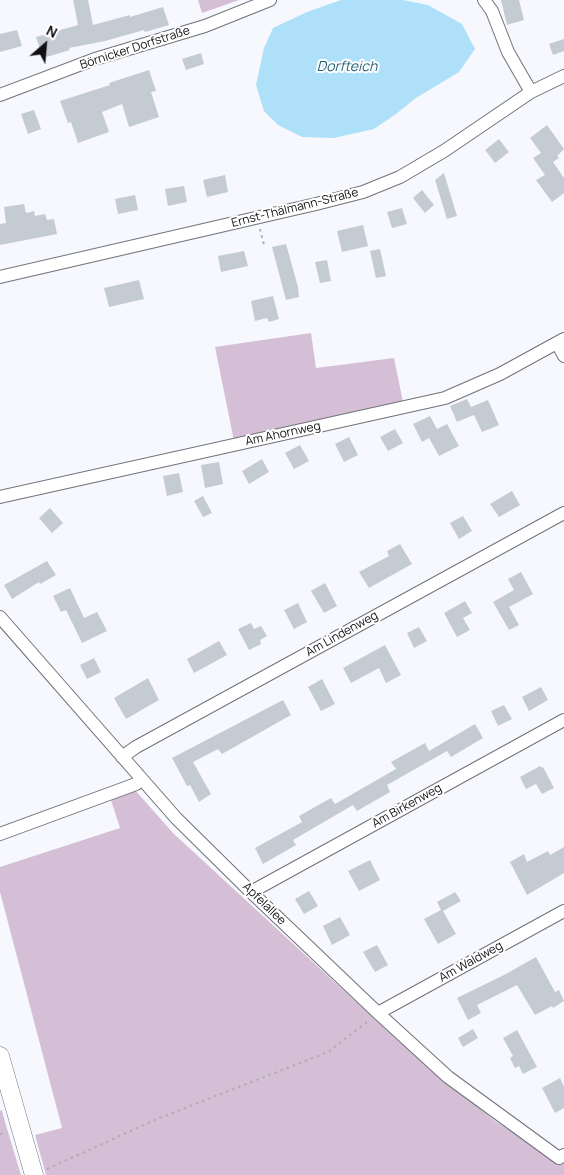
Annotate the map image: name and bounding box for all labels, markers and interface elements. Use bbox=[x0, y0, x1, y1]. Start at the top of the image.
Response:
north arrow bbox=[20, 20, 70, 70]
text: N bbox=[43, 20, 61, 42]
street label: Börnicker Dorfstraße bbox=[78, 23, 192, 73]
water label: Dorfteich bbox=[317, 59, 377, 75]
street label: Ernst-Thälmann-Straße bbox=[230, 185, 360, 231]
street label: Am Ahornweg bbox=[244, 419, 322, 449]
street label: Am Lindenweg bbox=[303, 608, 381, 660]
street label: Am Birkenweg bbox=[370, 781, 444, 831]
street label: Apfelallee bbox=[239, 880, 289, 928]
street label: Am Waldweg bbox=[437, 939, 505, 985]

